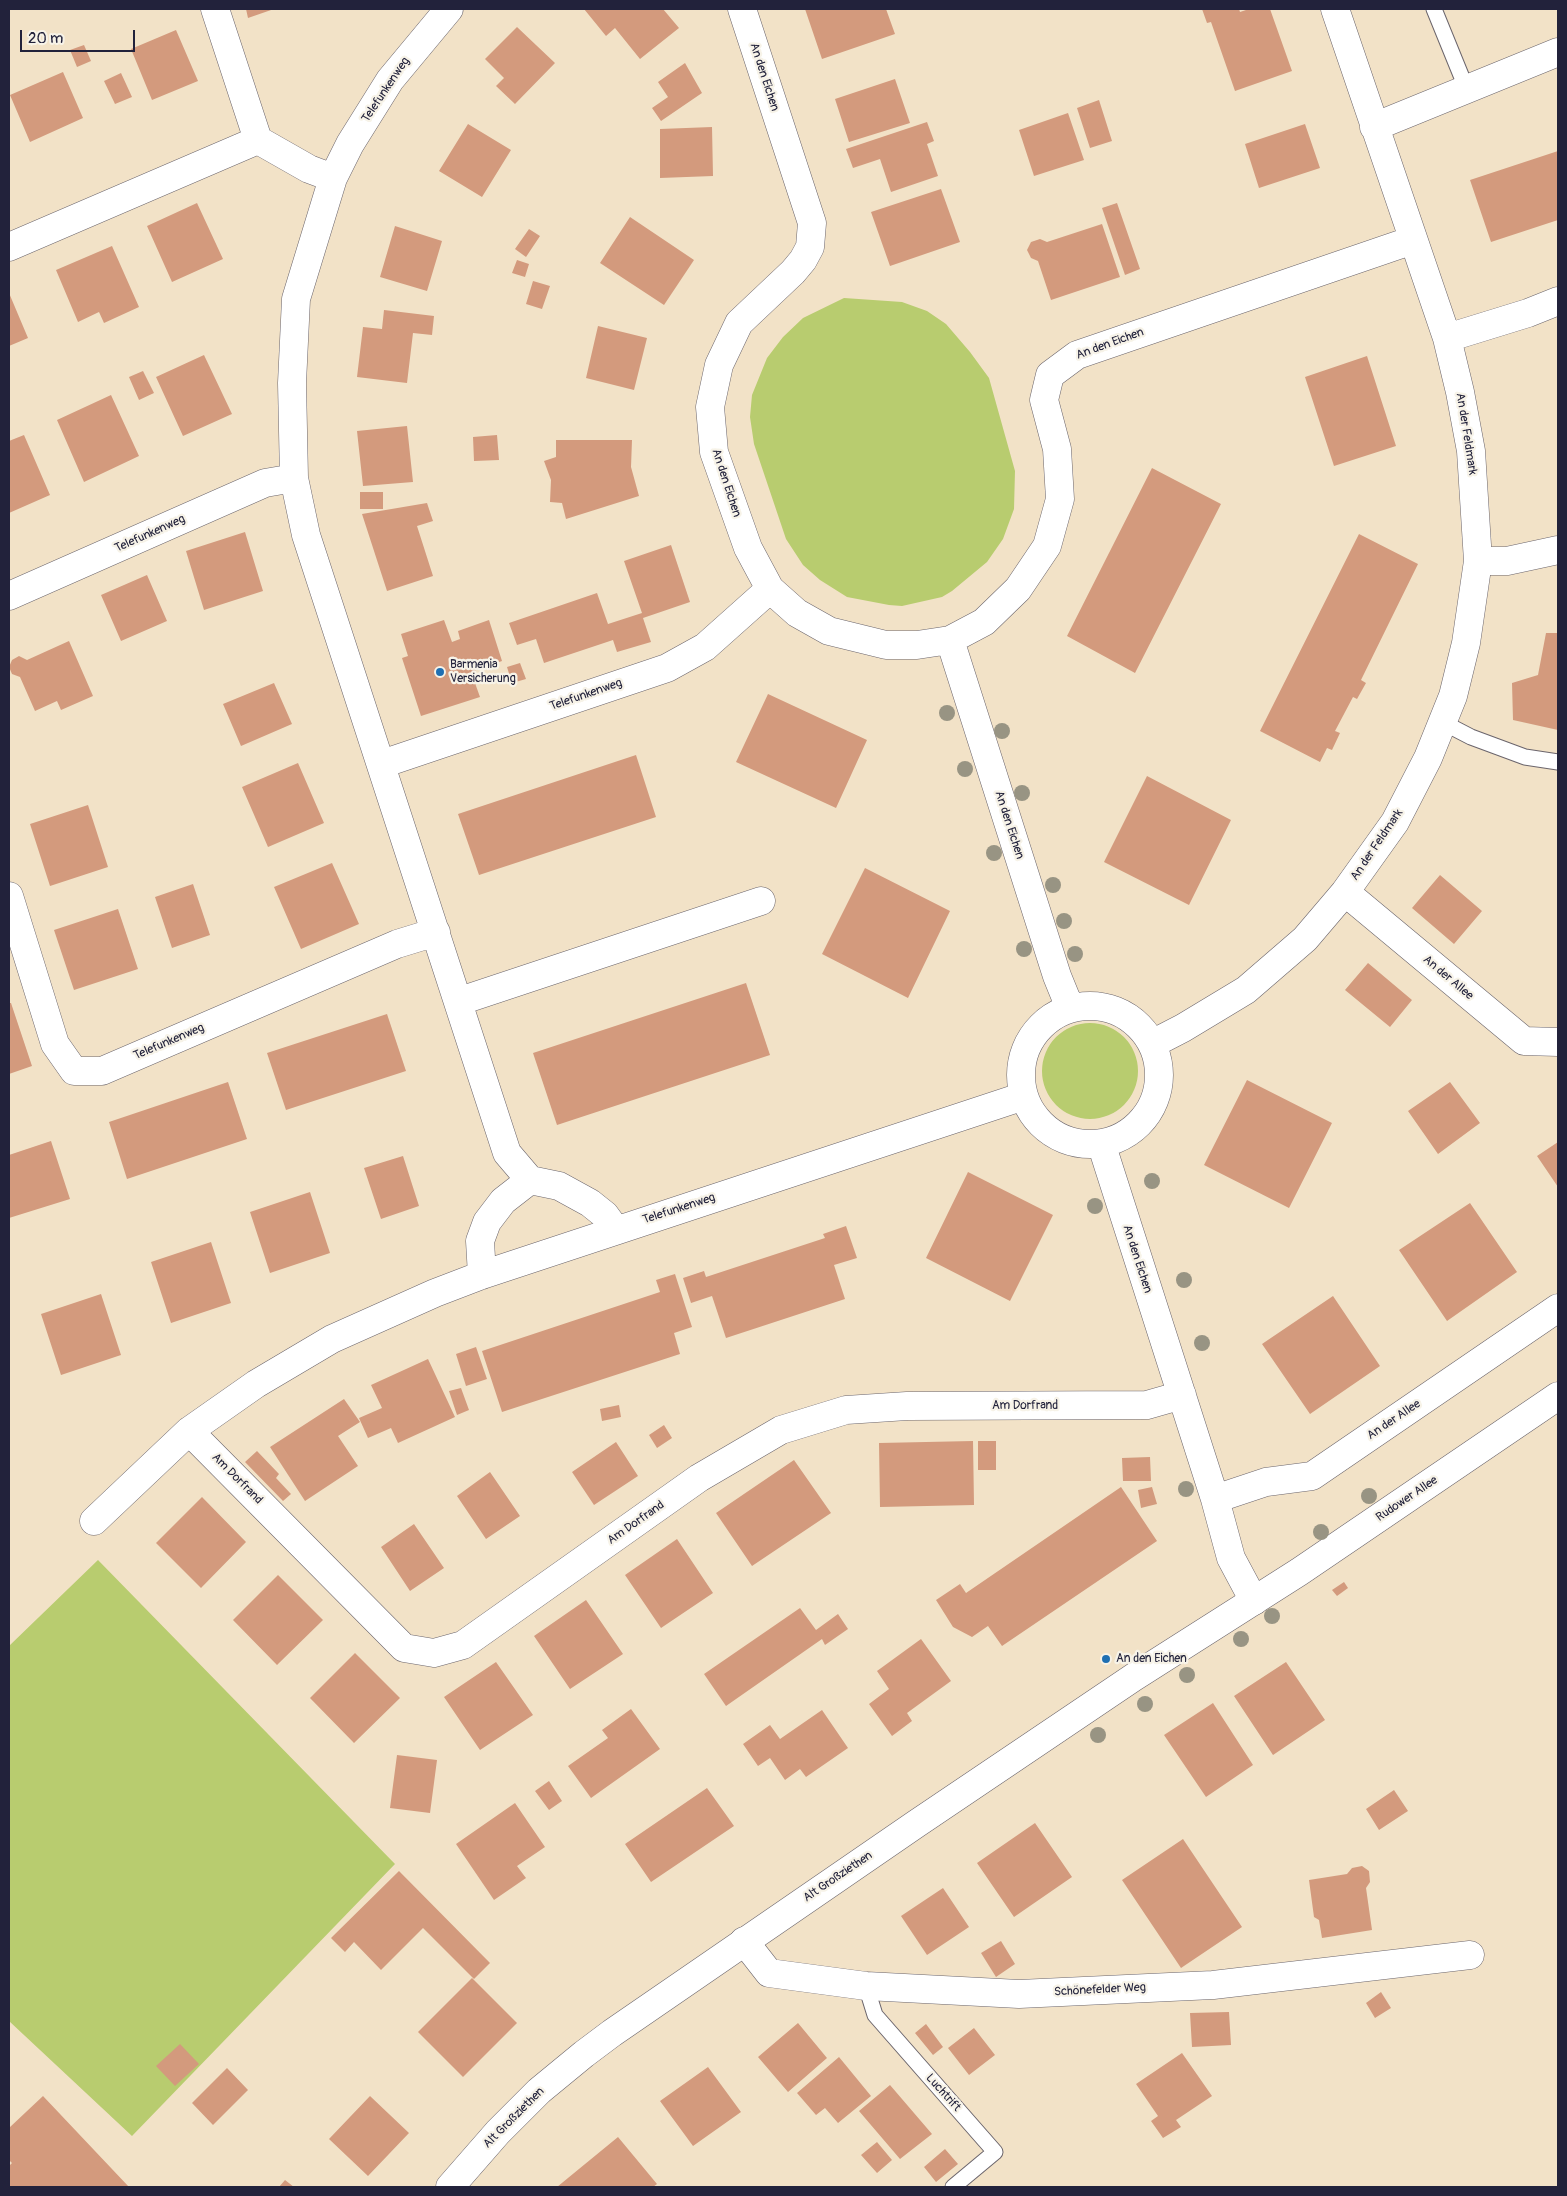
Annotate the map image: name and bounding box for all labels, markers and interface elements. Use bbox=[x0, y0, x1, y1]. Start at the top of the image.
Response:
scale bar bbox=[22, 20, 138, 52]
text: 20 m bbox=[28, 29, 63, 48]
street label: An den Eichen bbox=[746, 41, 782, 113]
street label: Telefunkenweg bbox=[359, 55, 413, 125]
street label: An den Eichen bbox=[1074, 325, 1146, 363]
street label: An der Feldmark bbox=[1452, 392, 1480, 476]
street label: An den Eichen bbox=[708, 447, 744, 519]
street label: Telefunkenweg bbox=[113, 512, 187, 556]
place label: Barmenia Versicherung bbox=[450, 658, 516, 686]
marker: Barmenia Versicherung bbox=[434, 666, 446, 678]
street label: Telefunkenweg bbox=[548, 676, 624, 714]
street label: An den Eichen bbox=[991, 789, 1027, 861]
street label: An der Feldmark bbox=[1348, 807, 1406, 883]
street label: An der Allee bbox=[1420, 953, 1476, 1003]
street label: Telefunkenweg bbox=[131, 1021, 207, 1063]
street label: Telefunkenweg bbox=[641, 1191, 717, 1227]
street label: An den Eichen bbox=[1119, 1223, 1155, 1295]
street label: An der Allee bbox=[1365, 1397, 1423, 1443]
street label: Am Dorfrand bbox=[992, 1399, 1058, 1413]
street label: Am Dorfrand bbox=[209, 1451, 265, 1507]
street label: Rudower Allee bbox=[1373, 1473, 1441, 1525]
street label: Am Dorfrand bbox=[605, 1498, 667, 1548]
place label: An den Eichen bbox=[1116, 1652, 1187, 1666]
marker: An den Eichen bbox=[1100, 1653, 1112, 1665]
street label: Alt Großziethen bbox=[801, 1849, 875, 1905]
street label: Schönefelder Weg bbox=[1054, 1980, 1146, 2000]
street label: Luchtrift bbox=[922, 2071, 964, 2115]
street label: Alt Großziethen bbox=[481, 2085, 547, 2151]

